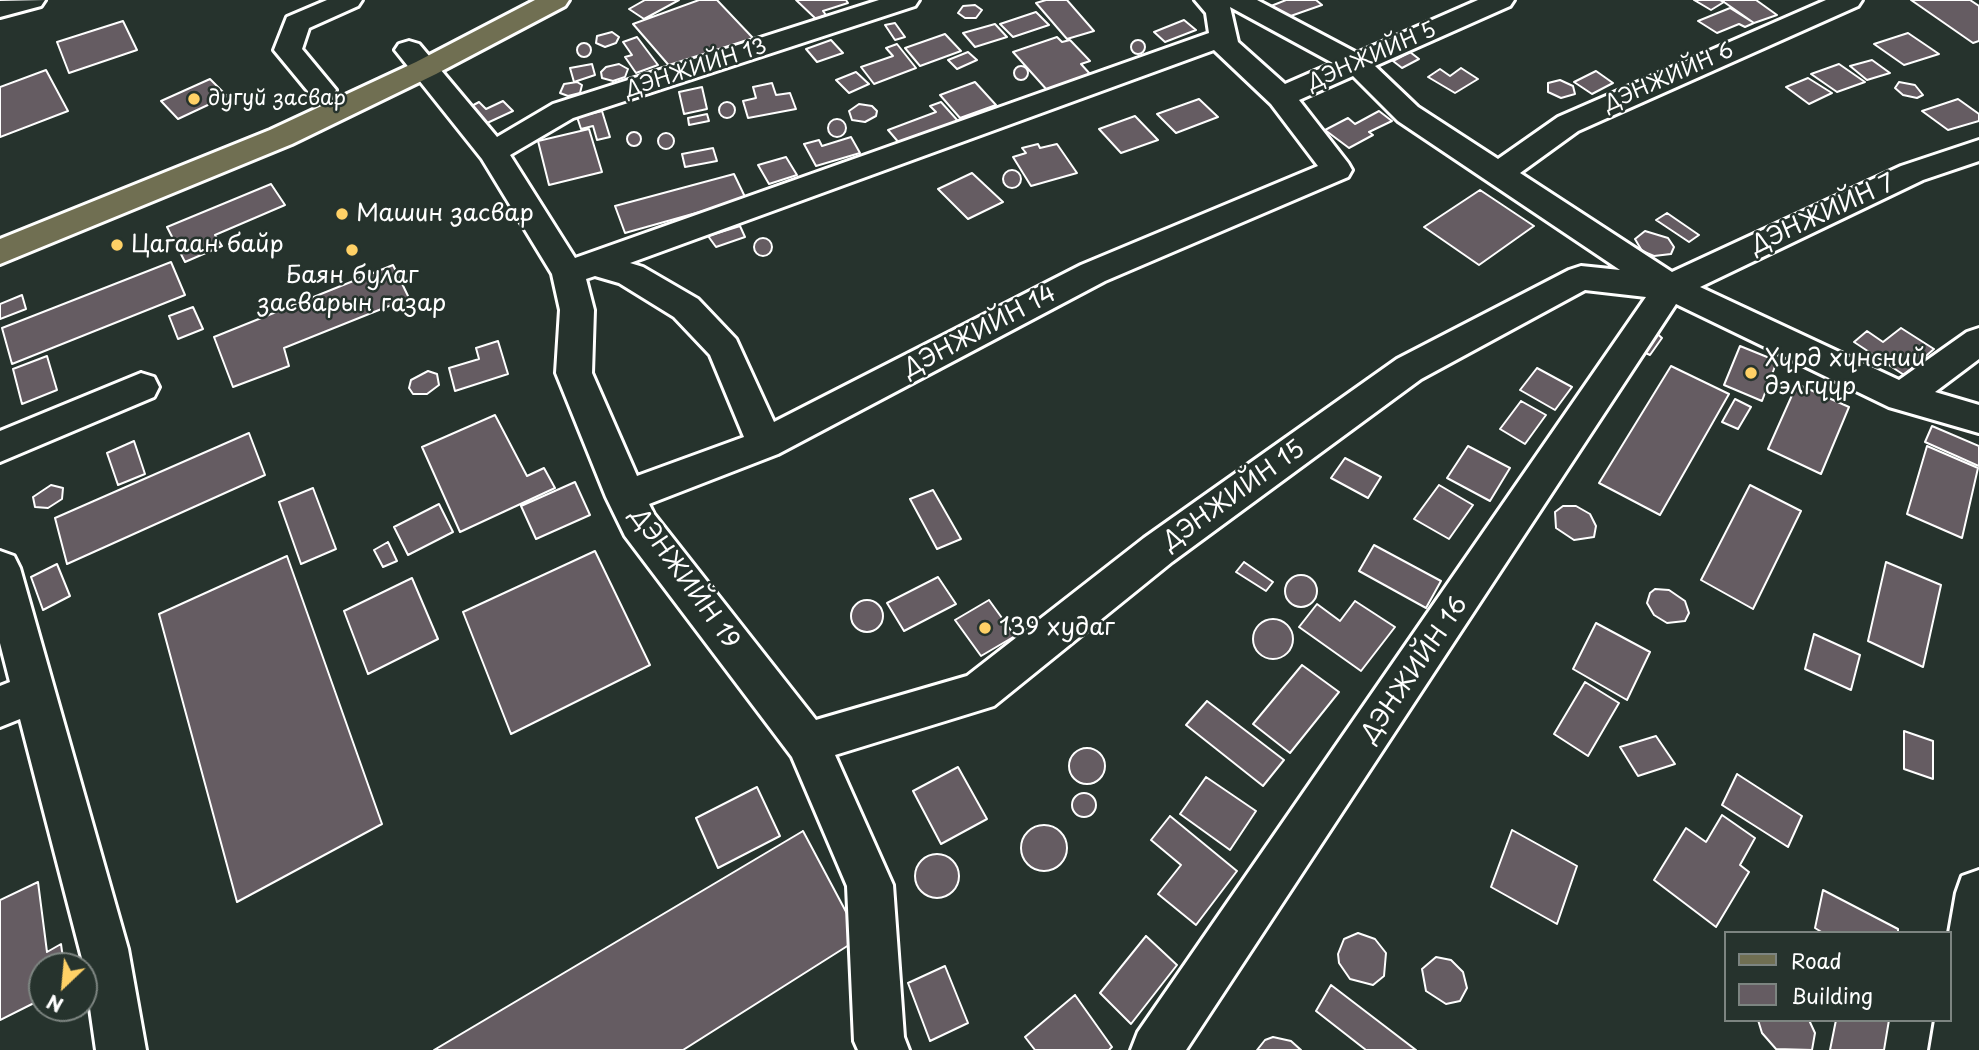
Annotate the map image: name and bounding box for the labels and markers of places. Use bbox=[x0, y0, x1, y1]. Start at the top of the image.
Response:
place label: дугуй засвар bbox=[208, 86, 346, 112]
marker: дугуй засвар bbox=[186, 91, 202, 107]
place label: Машин засвар bbox=[356, 200, 534, 228]
marker: Машин засвар bbox=[334, 206, 350, 222]
place label: Цагаан байр bbox=[131, 231, 284, 259]
marker: Цагаан байр bbox=[109, 237, 125, 253]
marker: Баян булаг засварын газар bbox=[344, 242, 360, 258]
place label: Баян булаг засварын газар bbox=[258, 262, 446, 318]
place label: Хүрд хүнсний дэлгүүр bbox=[1765, 345, 1925, 401]
marker: Хүрд хүнсний дэлгүүр bbox=[1743, 365, 1759, 381]
place label: 139 худаг bbox=[999, 614, 1115, 642]
marker: 139 худаг bbox=[977, 620, 993, 636]

